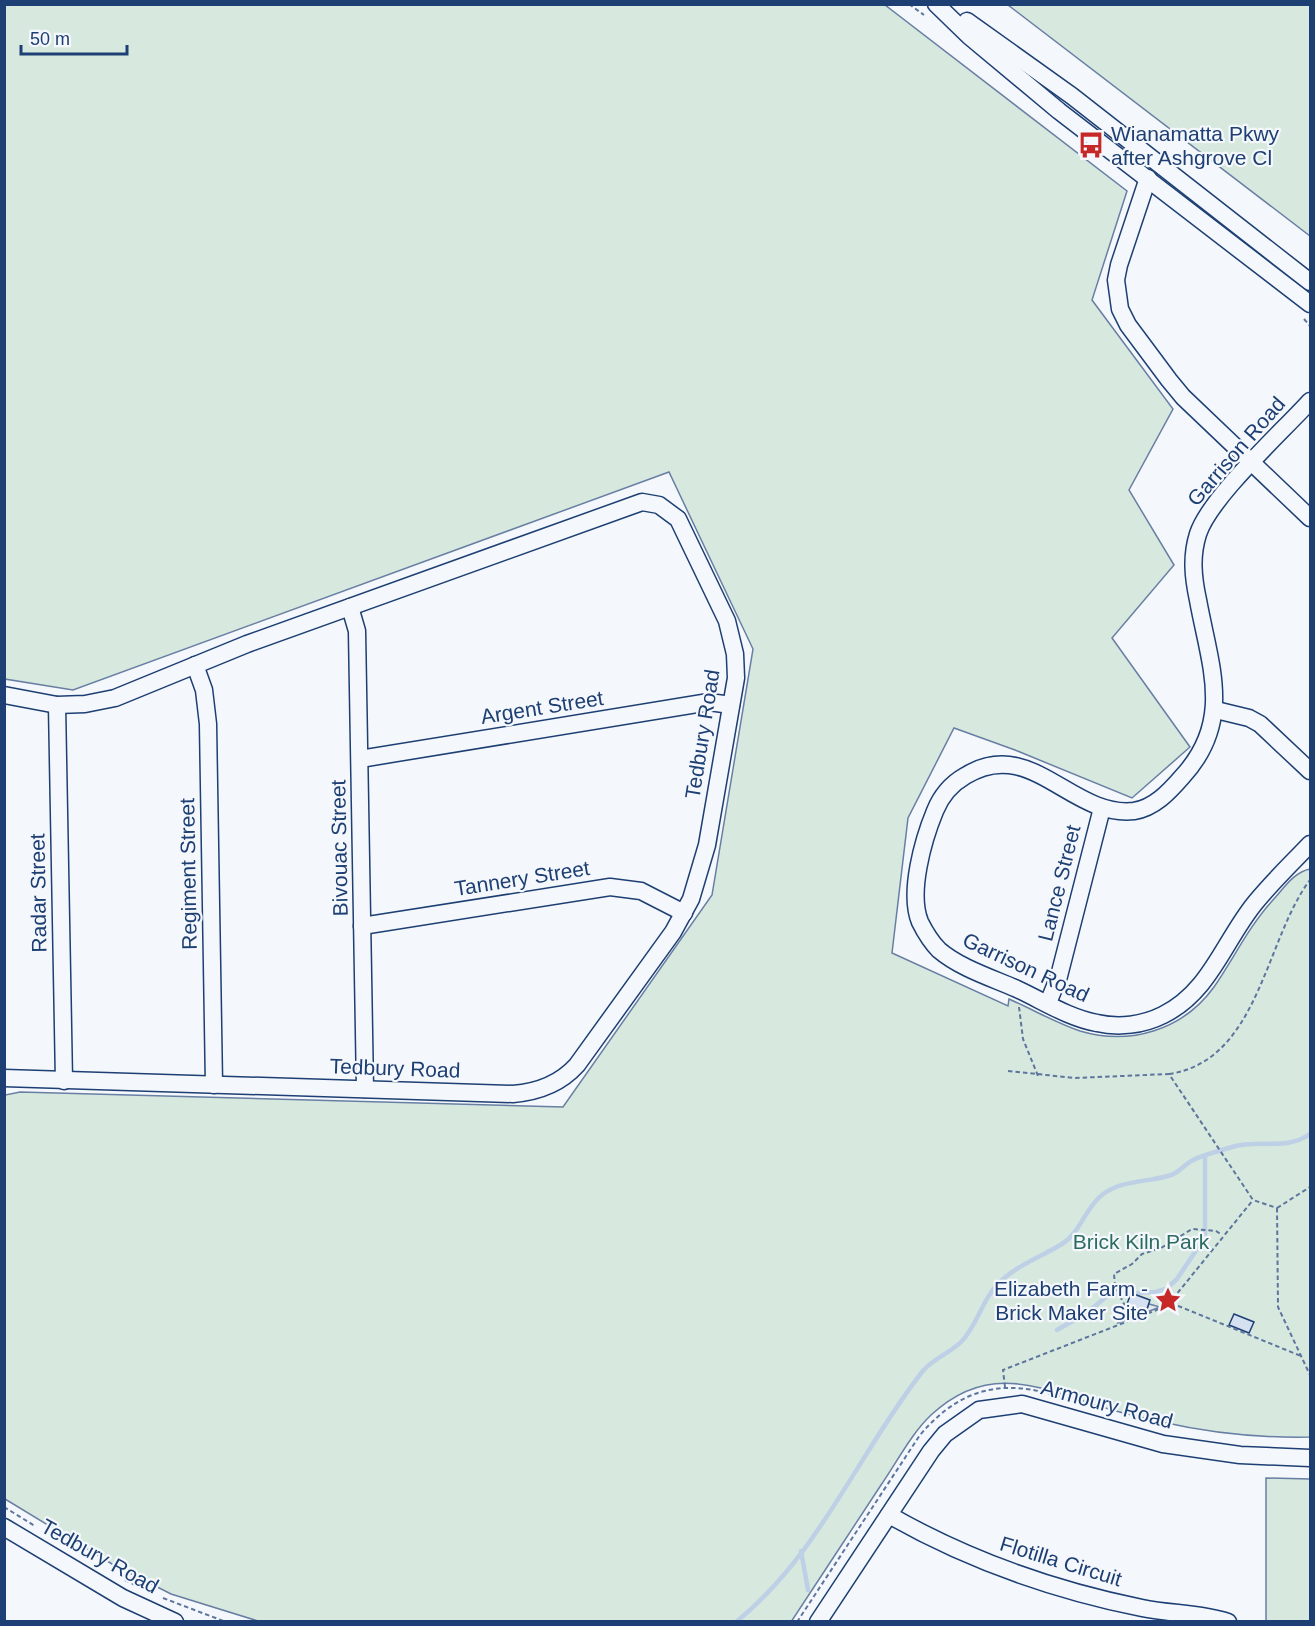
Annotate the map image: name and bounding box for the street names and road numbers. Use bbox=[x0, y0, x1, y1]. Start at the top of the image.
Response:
street label: Garrison Road bbox=[1183, 392, 1289, 510]
street label: Tedbury Road bbox=[680, 668, 724, 800]
street label: Argent Street bbox=[479, 686, 605, 728]
street label: Bivouac Street bbox=[326, 779, 352, 916]
street label: Regiment Street bbox=[175, 798, 201, 950]
street label: Lance Street bbox=[1033, 822, 1085, 944]
street label: Radar Street bbox=[25, 833, 51, 953]
street label: Tannery Street bbox=[453, 856, 591, 900]
street label: Garrison Road bbox=[959, 928, 1093, 1006]
street label: Tedbury Road bbox=[329, 1054, 461, 1082]
street label: Armoury Road bbox=[1039, 1375, 1175, 1433]
street label: Tedbury Road bbox=[37, 1514, 163, 1598]
street label: Flotilla Circuit bbox=[997, 1532, 1125, 1590]

